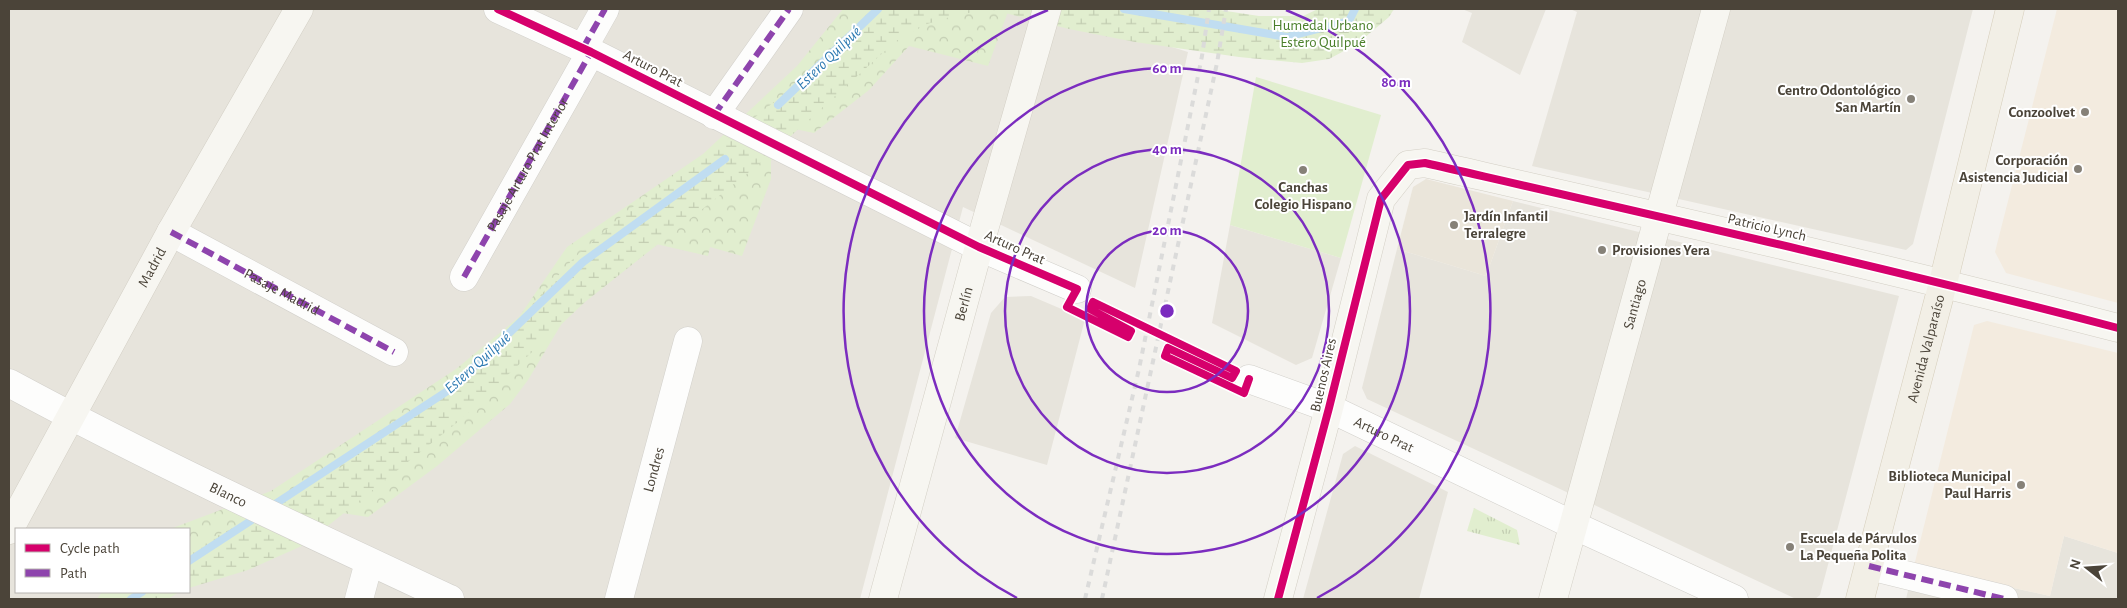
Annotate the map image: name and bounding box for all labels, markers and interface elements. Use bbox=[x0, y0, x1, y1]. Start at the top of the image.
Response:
park label: Humedal Urbano Estero Quilpué bbox=[1273, 18, 1373, 50]
water label: Estero Quilpué bbox=[793, 23, 865, 93]
street label: Arturo Prat bbox=[621, 47, 685, 90]
text: 60 m bbox=[1152, 61, 1182, 76]
text: 80 m bbox=[1381, 75, 1411, 90]
place label: Centro Odontológico San Martín bbox=[1777, 83, 1901, 115]
marker: Centro Odontológico San Martín bbox=[1905, 93, 1917, 105]
street label: Pasaje Arturo Prat Interior bbox=[484, 95, 572, 234]
place label: Conzoolvet bbox=[2009, 105, 2075, 120]
marker: Conzoolvet bbox=[2079, 106, 2091, 118]
text: 40 m bbox=[1152, 142, 1182, 157]
place label: Corporación Asistencia Judicial bbox=[1959, 153, 2068, 185]
marker: Corporación Asistencia Judicial bbox=[2072, 163, 2084, 175]
marker: Canchas Colegio Hispano bbox=[1297, 164, 1309, 176]
place label: Canchas Colegio Hispano bbox=[1254, 180, 1352, 212]
place label: Jardín Infantil Terralegre bbox=[1464, 209, 1548, 241]
street label: Patricio Lynch bbox=[1726, 211, 1808, 244]
marker: Jardín Infantil Terralegre bbox=[1448, 219, 1460, 231]
text: 20 m bbox=[1152, 223, 1182, 238]
street label: Arturo Prat bbox=[982, 228, 1047, 267]
place label: Provisiones Yera bbox=[1612, 243, 1710, 258]
marker: Provisiones Yera bbox=[1596, 244, 1608, 256]
street label: Madrid bbox=[135, 245, 169, 290]
street label: Pasaje Madrid bbox=[242, 266, 322, 319]
street label: Santiago bbox=[1621, 277, 1649, 331]
street label: Berlín bbox=[952, 285, 976, 323]
street label: Avenida Valparaíso bbox=[1905, 293, 1948, 404]
centre of rings bbox=[1158, 302, 1176, 320]
water label: Estero Quilpué bbox=[441, 329, 515, 397]
street label: Buenos Aires bbox=[1308, 337, 1339, 414]
street label: Arturo Prat bbox=[1351, 414, 1416, 456]
street label: Londres bbox=[641, 445, 667, 494]
place label: Biblioteca Municipal Paul Harris bbox=[1888, 469, 2011, 501]
marker: Biblioteca Municipal Paul Harris bbox=[2015, 479, 2027, 491]
street label: Blanco bbox=[207, 480, 249, 510]
legend bbox=[15, 528, 190, 593]
place label: Escuela de Párvulos La Pequeña Polita bbox=[1800, 531, 1917, 563]
text: Cycle path bbox=[60, 541, 120, 556]
marker: Escuela de Párvulos La Pequeña Polita bbox=[1784, 541, 1796, 553]
north arrow bbox=[2062, 543, 2112, 593]
text: N bbox=[2067, 558, 2084, 571]
text: Path bbox=[60, 566, 87, 581]

